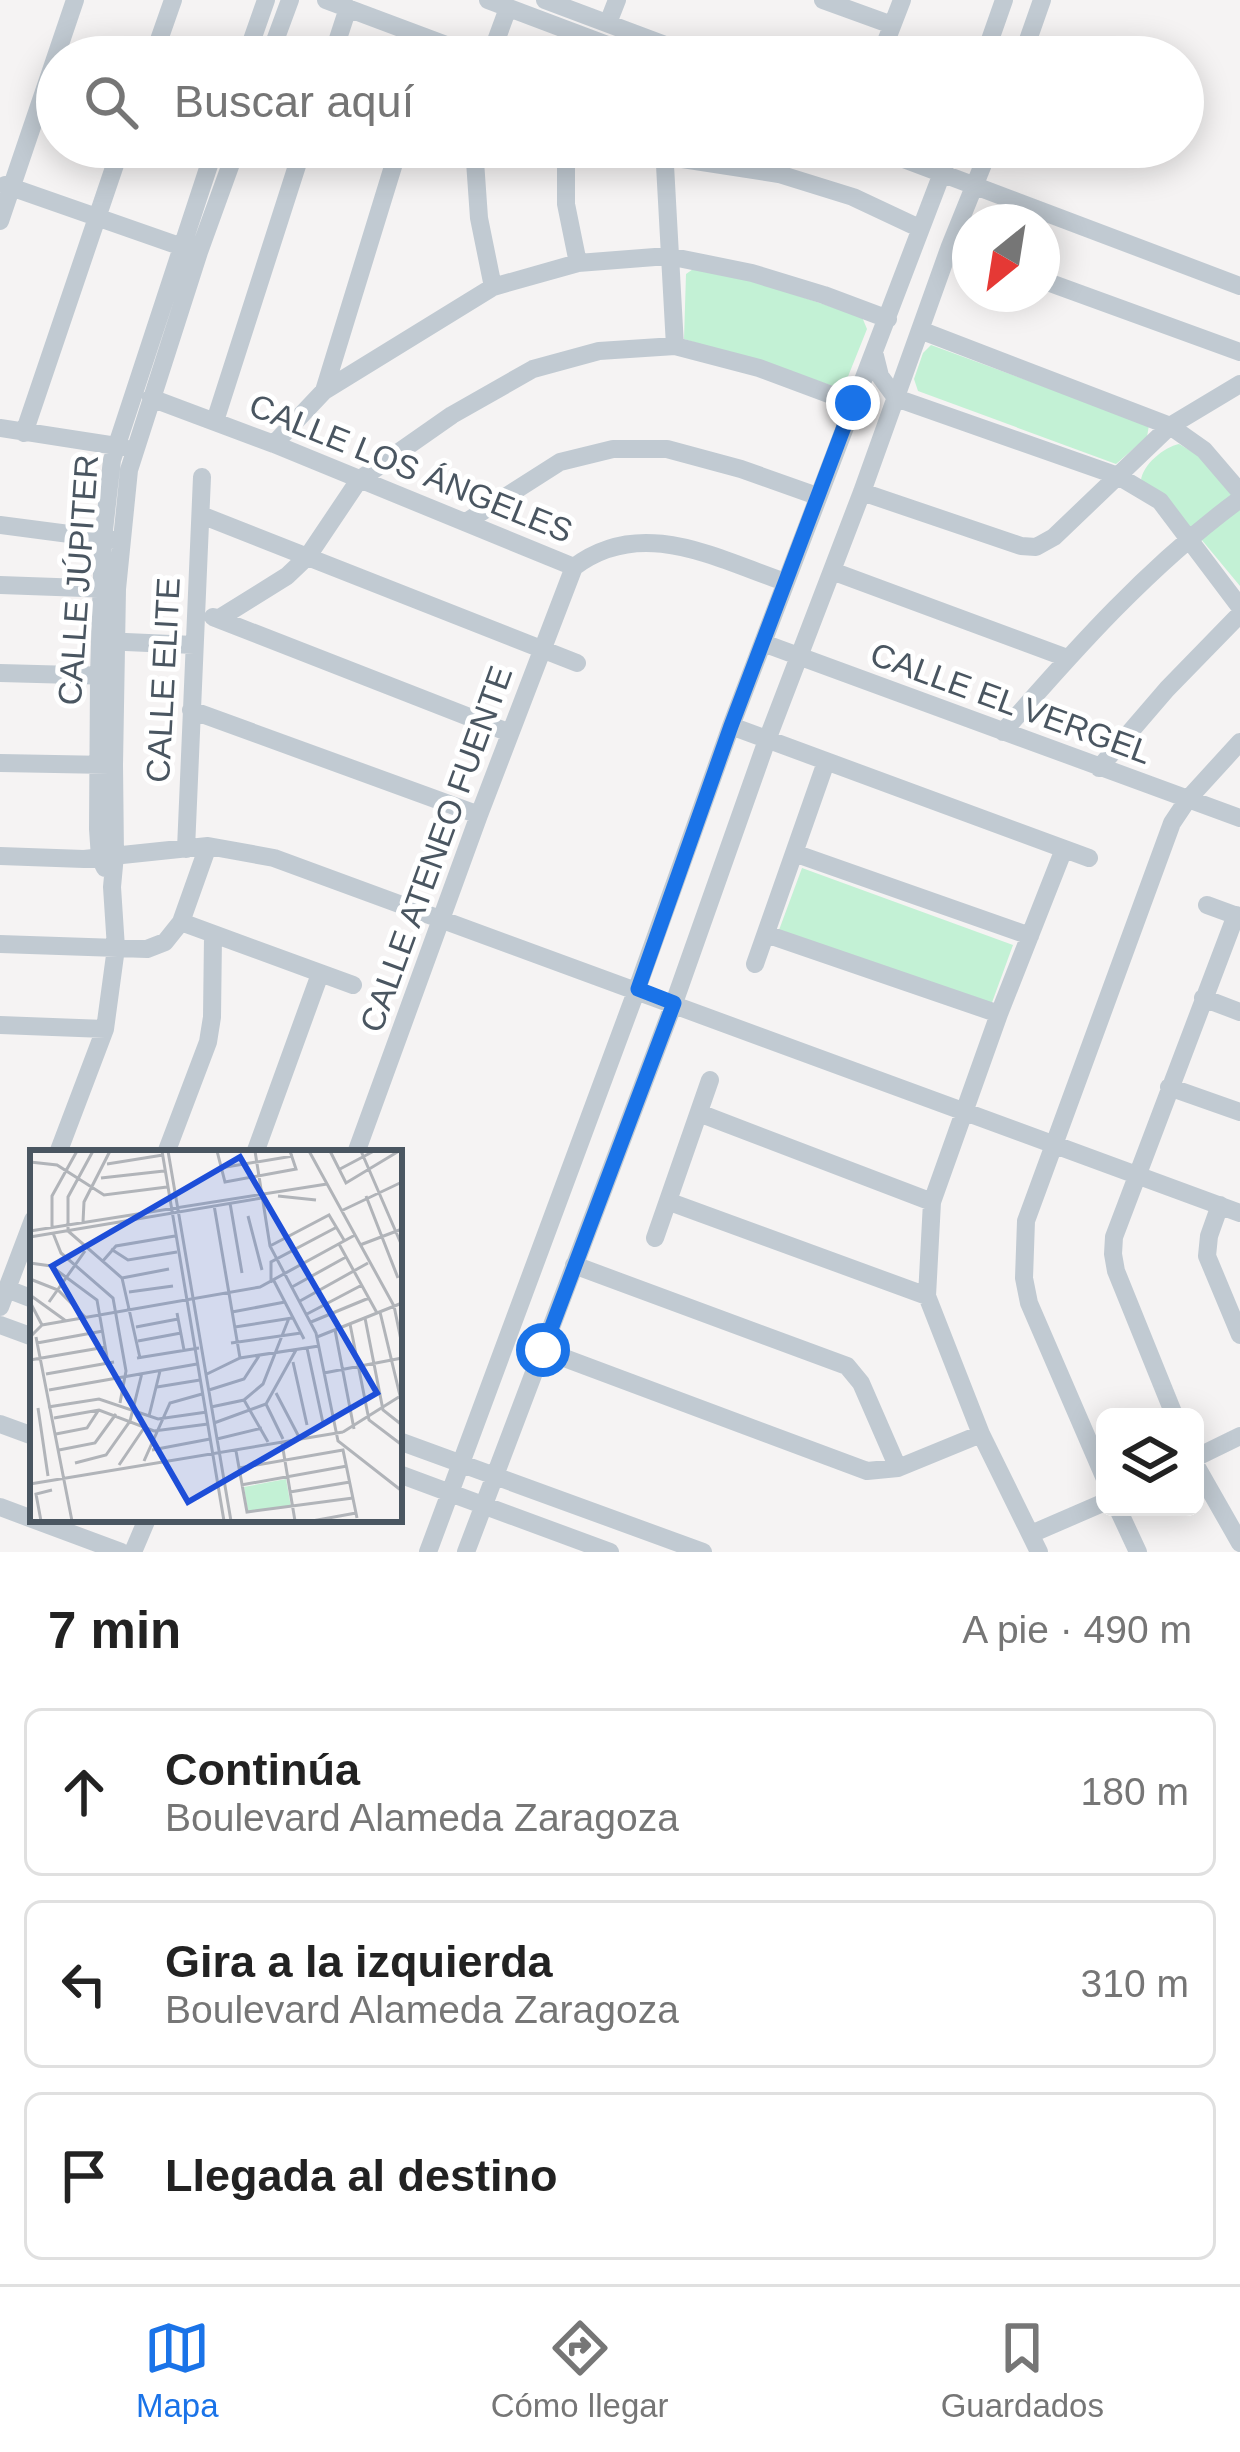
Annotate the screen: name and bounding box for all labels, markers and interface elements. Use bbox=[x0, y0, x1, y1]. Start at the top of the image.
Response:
search box bbox=[36, 36, 1204, 168]
icon: search bbox=[78, 69, 144, 135]
text: Buscar aquí bbox=[174, 76, 414, 127]
north arrow bbox=[952, 204, 1060, 312]
route end bbox=[826, 376, 880, 430]
street label: CALLE LOS ÁNGELES bbox=[244, 386, 578, 550]
street label: CALLE JÚPITER bbox=[51, 453, 105, 707]
street label: CALLE ELITE bbox=[139, 576, 187, 784]
street label: CALLE EL VERGEL bbox=[866, 635, 1156, 771]
street label: CALLE ATENEO FUENTE bbox=[353, 661, 519, 1037]
inset map bbox=[30, 1150, 402, 1522]
route start bbox=[516, 1323, 570, 1377]
map controls bbox=[1096, 1408, 1204, 1516]
button: layers bbox=[1096, 1408, 1204, 1516]
text: 7 min bbox=[48, 1602, 181, 1659]
text: A pie · 490 m bbox=[962, 1608, 1192, 1651]
text: Continúa bbox=[165, 1744, 360, 1795]
icon: ahead bbox=[51, 1759, 117, 1825]
text: 180 m bbox=[1081, 1770, 1189, 1813]
text: Boulevard Alameda Zaragoza bbox=[165, 1796, 679, 1839]
text: Gira a la izquierda bbox=[165, 1936, 553, 1987]
icon: left bbox=[51, 1951, 117, 2017]
text: 310 m bbox=[1081, 1962, 1189, 2005]
text: Boulevard Alameda Zaragoza bbox=[165, 1988, 679, 2031]
icon: arrive bbox=[51, 2143, 117, 2209]
text: Llegada al destino bbox=[165, 2150, 558, 2201]
tab: Mapa bbox=[136, 2315, 219, 2425]
tab: Cómo llegar bbox=[491, 2315, 669, 2425]
tab: Guardados bbox=[941, 2315, 1104, 2425]

